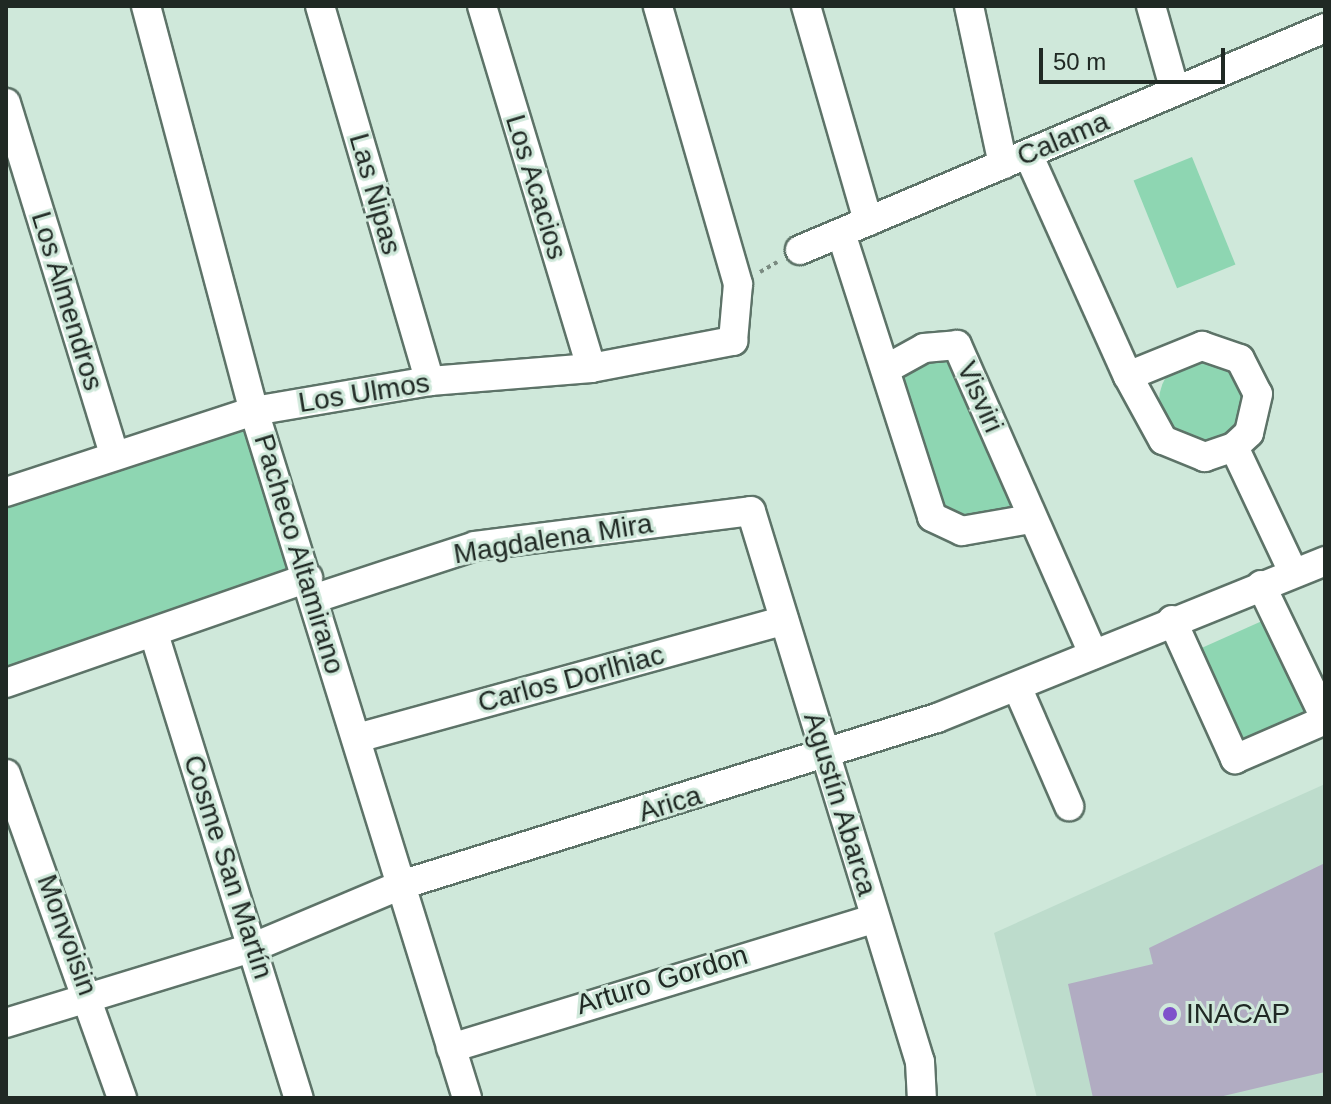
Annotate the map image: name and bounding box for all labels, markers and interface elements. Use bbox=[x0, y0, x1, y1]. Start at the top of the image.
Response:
scale bar bbox=[1043, 32, 1229, 82]
text: 50 m bbox=[1053, 48, 1106, 75]
street label: Calama bbox=[1012, 105, 1114, 173]
street label: Los Acacios bbox=[498, 110, 574, 264]
street label: Las Ñipas bbox=[342, 130, 408, 258]
street label: Los Almendros bbox=[24, 207, 110, 395]
street label: Visviri bbox=[950, 356, 1010, 438]
street label: Los Ulmos bbox=[296, 366, 432, 420]
street label: Pacheco Altamirano bbox=[246, 429, 352, 679]
street label: Magdalena Mira bbox=[451, 507, 655, 571]
street label: Carlos Dorlhiac bbox=[474, 638, 668, 720]
street label: Agustín Abarca bbox=[796, 708, 884, 900]
street label: Cosme San Martín bbox=[176, 751, 280, 983]
street label: Arica bbox=[635, 779, 705, 829]
street label: Monvoisin bbox=[30, 870, 104, 1000]
street label: Arturo Gordon bbox=[572, 938, 752, 1022]
place label: INACAP bbox=[1186, 997, 1290, 1031]
marker: INACAP bbox=[1161, 1005, 1179, 1023]

